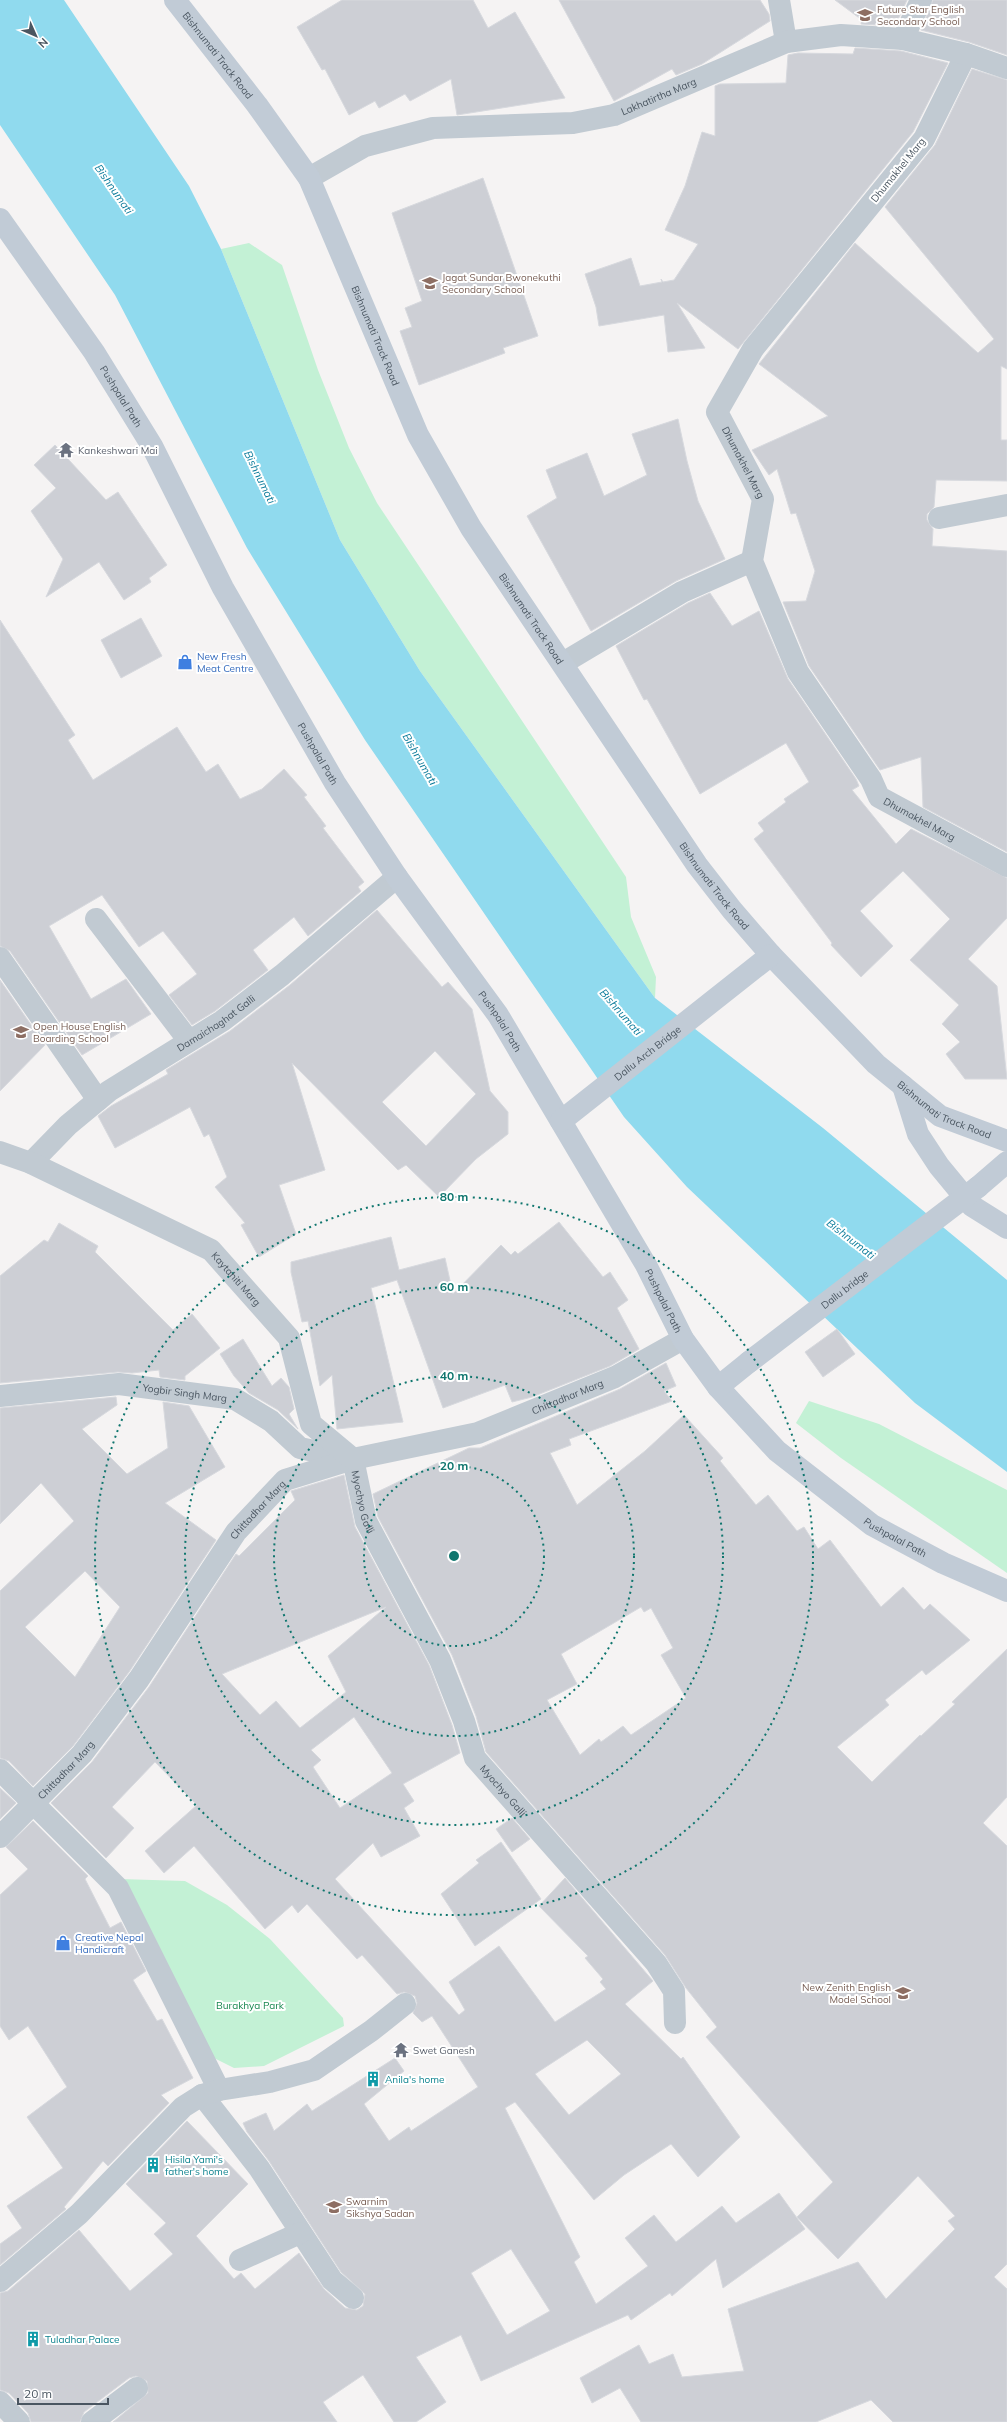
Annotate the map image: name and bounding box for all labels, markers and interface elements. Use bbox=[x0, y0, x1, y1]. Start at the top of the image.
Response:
place label: Future Star English Secondary School bbox=[877, 3, 965, 28]
school or university icon: Future Star English Secondary School bbox=[856, 6, 874, 24]
street label: Bishnumati Track Road bbox=[180, 9, 256, 101]
north arrow bbox=[16, 16, 56, 56]
text: N bbox=[35, 35, 51, 51]
street label: Lakhatirtha Marg bbox=[619, 74, 698, 118]
street label: Dhumakhel Marg bbox=[868, 135, 928, 205]
water label: Bishnumati bbox=[92, 161, 136, 217]
place label: Jagat Sundar Bwonekuthi Secondary School bbox=[442, 271, 561, 296]
school or university icon: Jagat Sundar Bwonekuthi Secondary School bbox=[421, 274, 439, 292]
street label: Bishnumati Track Road bbox=[349, 284, 403, 387]
street label: Pushpalal Path bbox=[97, 363, 145, 430]
street label: Dhumakhel Marg bbox=[719, 424, 768, 500]
temple icon: Kankeshwari Mai bbox=[57, 441, 75, 459]
place label: Kankeshwari Mai bbox=[78, 444, 158, 457]
water label: Bishnumati bbox=[241, 448, 279, 506]
street label: Bishnumati Track Road bbox=[496, 570, 567, 667]
place label: New Fresh Meat Centre bbox=[197, 650, 253, 675]
shop icon: New Fresh Meat Centre bbox=[176, 653, 194, 671]
street label: Pushpalal Path bbox=[295, 720, 341, 787]
water label: Bishnumati bbox=[400, 731, 441, 788]
street label: Dhumakhel Marg bbox=[881, 794, 958, 843]
street label: Bishnumati Track Road bbox=[677, 839, 752, 932]
water label: Bishnumati bbox=[597, 986, 645, 1039]
street label: Pushpalal Path bbox=[476, 988, 525, 1054]
street label: Damaichaghat Galli bbox=[174, 992, 258, 1054]
place label: Open House English Boarding School bbox=[33, 1020, 126, 1045]
street label: Dallu Arch Bridge bbox=[611, 1022, 683, 1083]
school or university icon: Open House English Boarding School bbox=[12, 1023, 30, 1041]
street label: Bishnumati Track Road bbox=[895, 1078, 993, 1141]
text: 80 m bbox=[440, 1189, 468, 1204]
water label: Bishnumati bbox=[824, 1216, 878, 1262]
street label: Kaytahiti Marg bbox=[209, 1249, 264, 1308]
street label: Pushpalal Path bbox=[642, 1266, 685, 1335]
street label: Dallu bridge bbox=[818, 1267, 871, 1311]
text: 60 m bbox=[440, 1279, 468, 1294]
text: 40 m bbox=[440, 1368, 468, 1383]
street label: Chittadhar Marg bbox=[530, 1376, 605, 1417]
street label: Yogbir Singh Marg bbox=[141, 1380, 228, 1404]
text: 20 m bbox=[440, 1458, 468, 1473]
street label: Myochyo Galli bbox=[349, 1469, 378, 1535]
street label: Chittadhar Marg bbox=[227, 1477, 288, 1542]
street label: Pushpalal Path bbox=[861, 1514, 929, 1560]
centre of rings bbox=[447, 1549, 461, 1563]
street label: Chittadhar Marg bbox=[35, 1738, 97, 1802]
street label: Myochyo Galli bbox=[477, 1762, 530, 1819]
place label: Creative Nepal Handicraft bbox=[75, 1931, 143, 1956]
shop icon: Creative Nepal Handicraft bbox=[54, 1934, 72, 1952]
place label: New Zenith English Model School bbox=[802, 1981, 891, 2006]
school or university icon: New Zenith English Model School bbox=[894, 1984, 912, 2002]
park label: Burakhya Park bbox=[216, 1999, 285, 2012]
temple icon: Swet Ganesh bbox=[392, 2041, 410, 2059]
place label: Swet Ganesh bbox=[413, 2044, 475, 2057]
building icon: Anila's home bbox=[364, 2070, 382, 2088]
place label: Anila's home bbox=[385, 2073, 445, 2086]
place label: Hisila Yami's father's home bbox=[165, 2153, 228, 2178]
building icon: Hisila Yami's father's home bbox=[144, 2156, 162, 2174]
place label: Swarnim Sikshya Sadan bbox=[346, 2195, 414, 2220]
school or university icon: Swarnim Sikshya Sadan bbox=[325, 2198, 343, 2216]
building icon: Tuladhar Palace bbox=[24, 2330, 42, 2348]
place label: Tuladhar Palace bbox=[45, 2333, 120, 2346]
scale bar bbox=[18, 2380, 108, 2406]
text: 20 m bbox=[24, 2386, 52, 2401]

